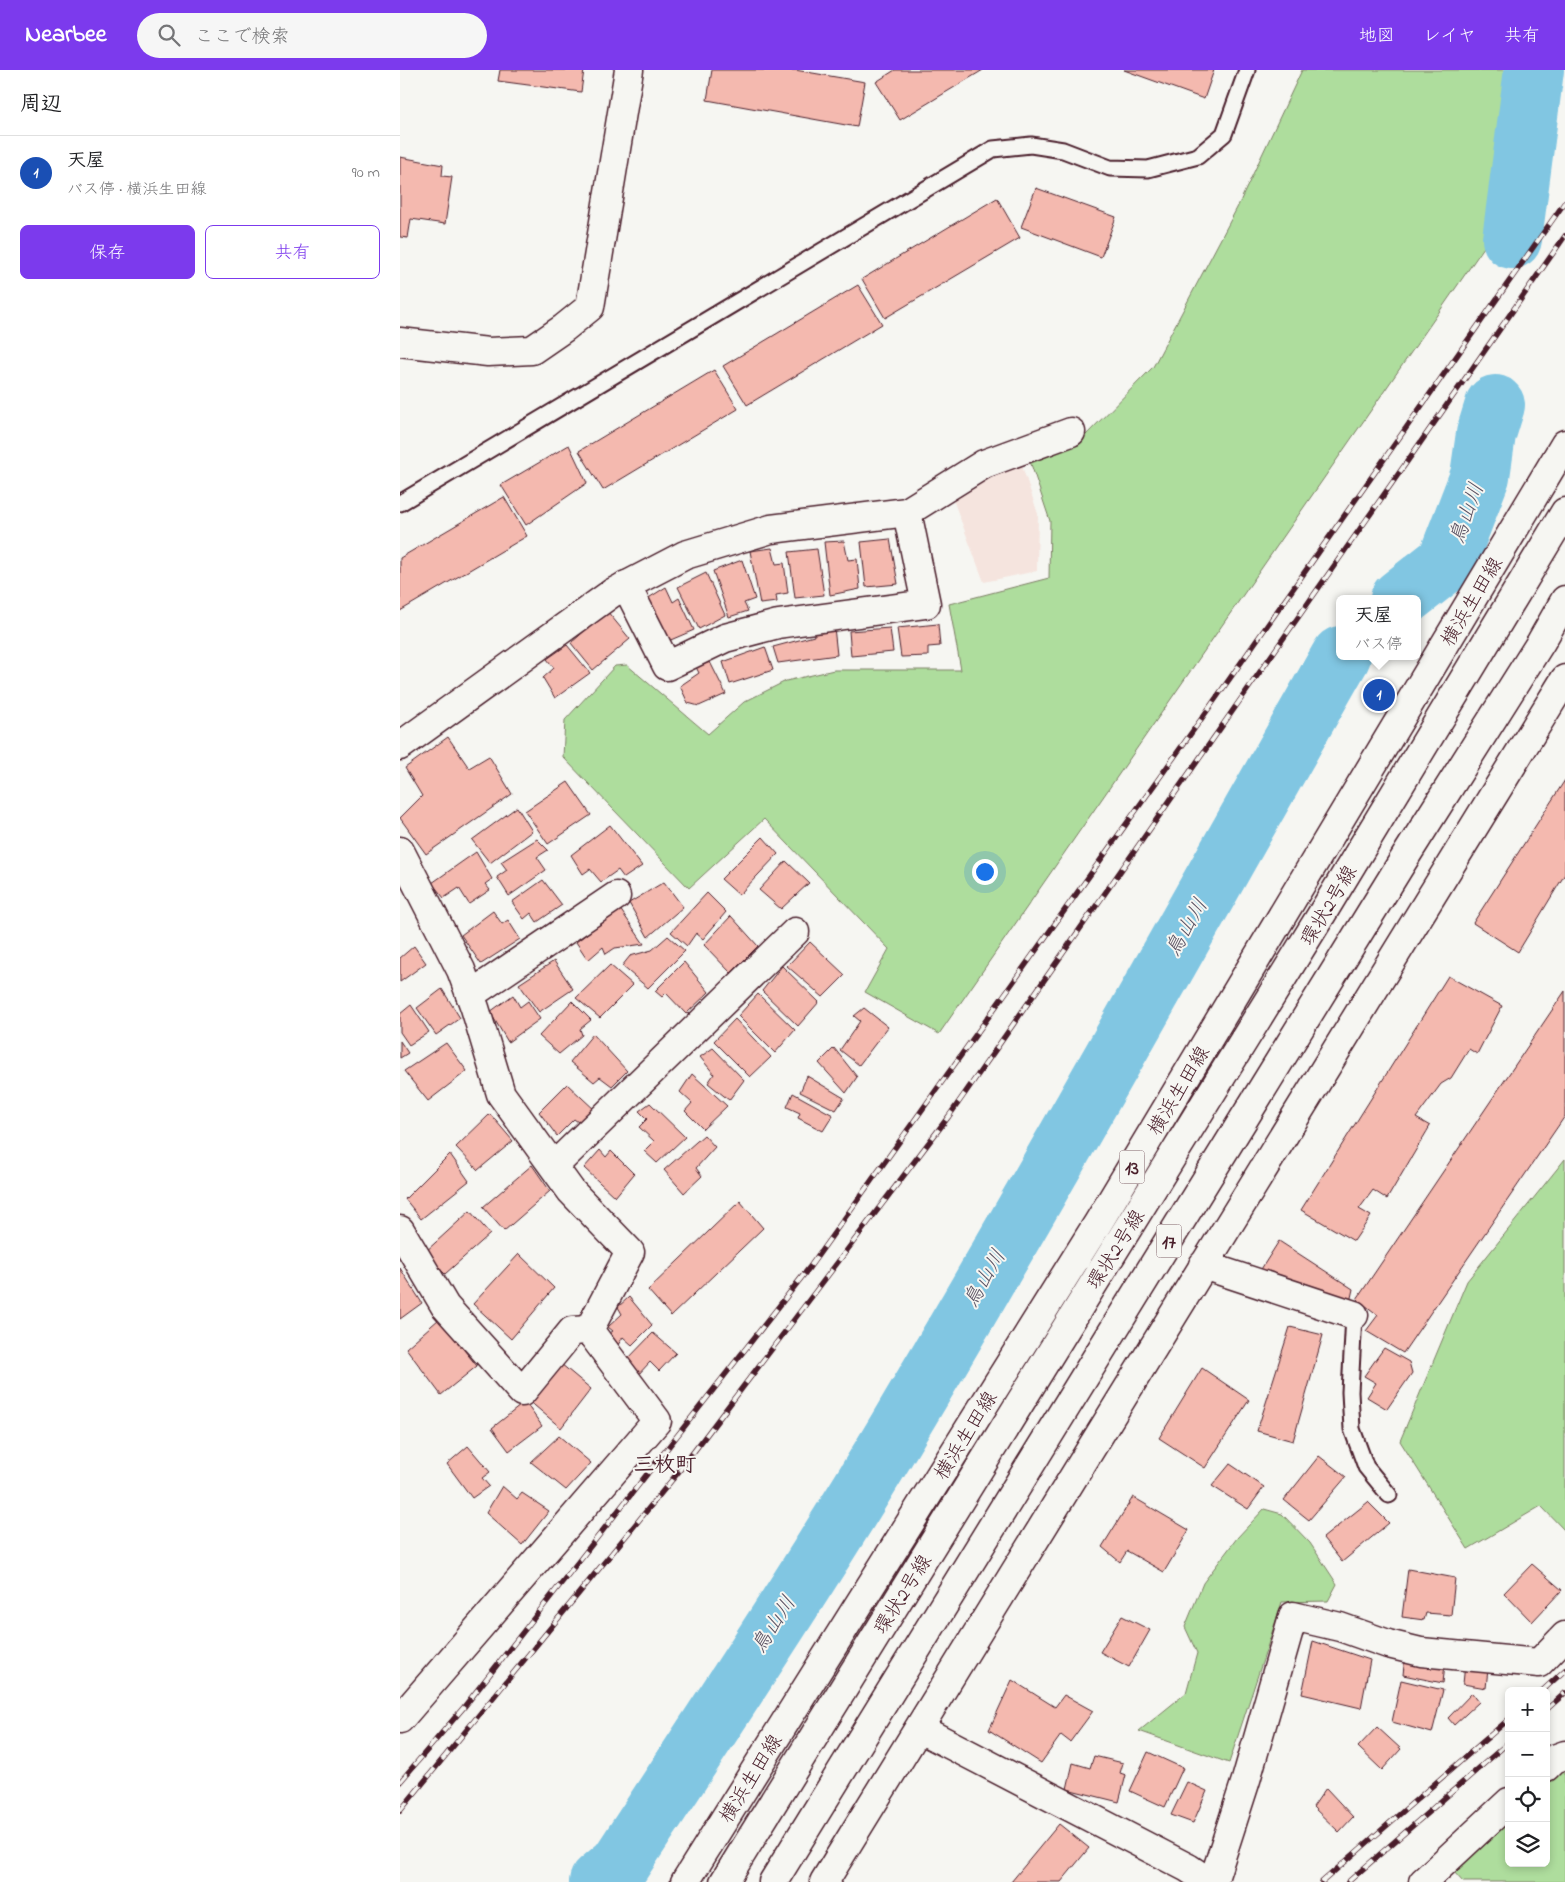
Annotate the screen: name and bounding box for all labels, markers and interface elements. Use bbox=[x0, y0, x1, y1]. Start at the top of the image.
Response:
search box bbox=[137, 13, 487, 58]
text: Nearbee bbox=[25, 18, 107, 53]
icon: search bbox=[155, 21, 183, 49]
text: ここで検索 bbox=[195, 24, 290, 51]
text: 地図 bbox=[1359, 24, 1395, 50]
text: レイヤ bbox=[1423, 24, 1476, 50]
text: 共有 bbox=[1504, 24, 1540, 50]
text: 周辺 bbox=[20, 90, 62, 120]
text: 天屋 bbox=[67, 148, 105, 175]
text: 1 bbox=[33, 161, 39, 185]
text: 90 m bbox=[352, 161, 380, 185]
text: バス停 · 横浜生田線 bbox=[67, 178, 206, 202]
button: 保存 bbox=[20, 225, 195, 279]
button: 共有 bbox=[205, 225, 380, 279]
water label: 鳥山川 bbox=[1443, 479, 1493, 548]
street label: 横浜生田線 bbox=[1435, 552, 1511, 653]
popup bbox=[1336, 595, 1421, 660]
text: 天屋 bbox=[1354, 603, 1393, 630]
text: バス停 bbox=[1354, 633, 1403, 657]
pin: 1 bbox=[1363, 676, 1395, 714]
your location bbox=[972, 859, 998, 885]
street label: 環状2号線 bbox=[1295, 860, 1366, 952]
water label: 鳥山川 bbox=[1159, 893, 1216, 963]
street label: 横浜生田線 bbox=[1142, 1041, 1218, 1142]
road number: 13 bbox=[1120, 1150, 1144, 1184]
street label: 環状2号線 bbox=[1081, 1204, 1153, 1296]
road number: 17 bbox=[1156, 1224, 1182, 1258]
water label: 鳥山川 bbox=[957, 1244, 1014, 1314]
street label: 横浜生田線 bbox=[928, 1386, 1006, 1486]
district label: 三枚町 bbox=[634, 1451, 697, 1481]
street label: 環状2号線 bbox=[868, 1549, 940, 1641]
water label: 鳥山川 bbox=[745, 1591, 804, 1660]
map controls bbox=[1505, 1687, 1550, 1867]
button: + bbox=[1505, 1687, 1550, 1732]
street label: 横浜生田線 bbox=[713, 1729, 791, 1829]
button: − bbox=[1505, 1732, 1550, 1777]
button: locate bbox=[1505, 1777, 1550, 1822]
button: layers bbox=[1505, 1822, 1550, 1867]

